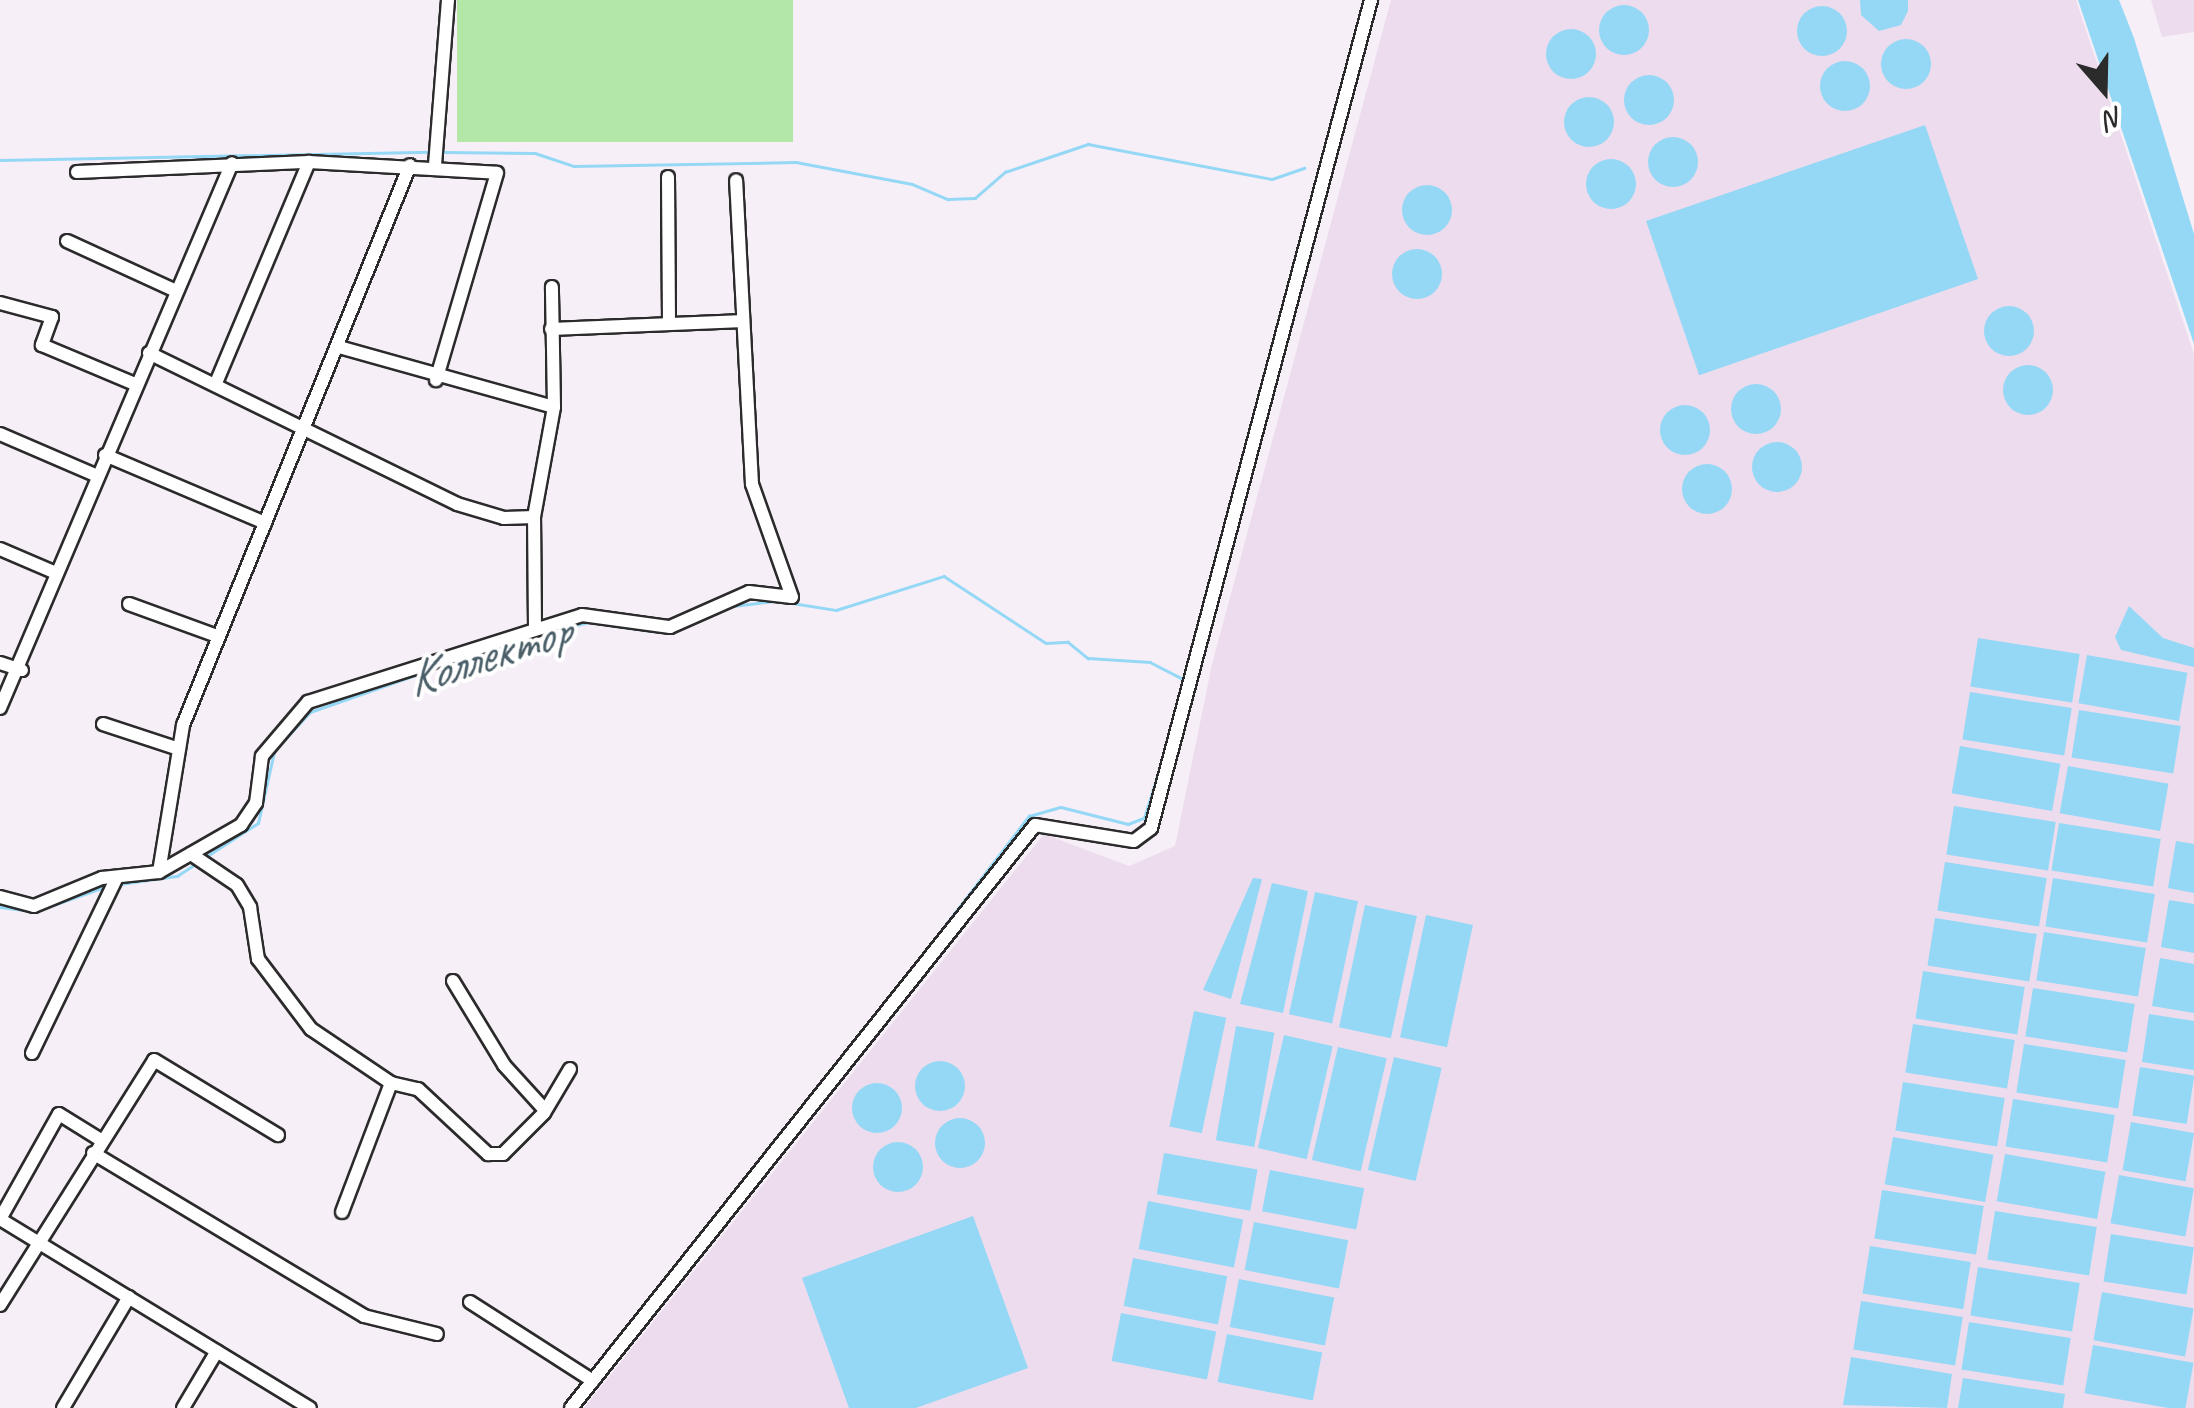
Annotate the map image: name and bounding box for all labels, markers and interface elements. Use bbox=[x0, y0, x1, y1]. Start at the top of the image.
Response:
north arrow bbox=[2054, 40, 2154, 140]
text: N bbox=[2100, 99, 2129, 138]
water label: Коллектор bbox=[399, 600, 577, 710]

